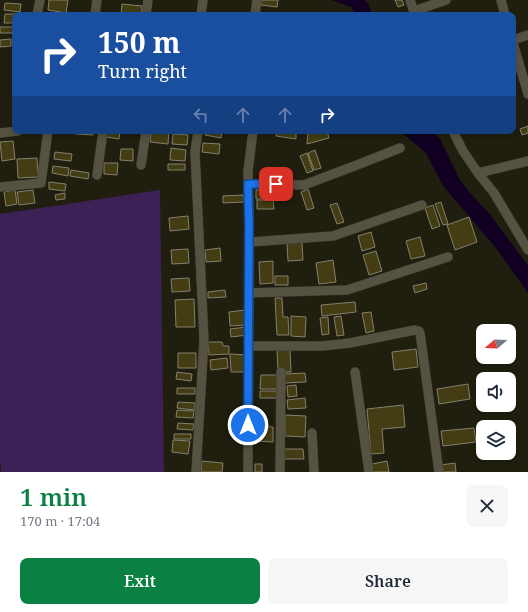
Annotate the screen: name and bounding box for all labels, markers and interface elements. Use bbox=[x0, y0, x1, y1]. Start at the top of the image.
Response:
text: 150 m bbox=[98, 23, 180, 61]
icon: right bbox=[32, 28, 84, 80]
text: Turn right bbox=[98, 59, 187, 83]
icon: left bbox=[190, 104, 212, 126]
icon: ahead bbox=[232, 104, 254, 126]
icon: ahead bbox=[274, 104, 296, 126]
icon: right bbox=[316, 104, 338, 126]
pin bbox=[259, 167, 293, 201]
icon: arrive bbox=[265, 173, 287, 195]
north arrow bbox=[476, 324, 516, 364]
map controls bbox=[476, 324, 516, 460]
button: sound bbox=[476, 372, 516, 412]
position arrow bbox=[227, 404, 269, 446]
button: layers bbox=[476, 420, 516, 460]
text: 1 min bbox=[20, 480, 87, 513]
button: close bbox=[466, 485, 508, 527]
text: 170 m · 17:04 bbox=[20, 512, 100, 530]
button: Exit bbox=[20, 558, 260, 604]
button: Share bbox=[268, 558, 508, 604]

